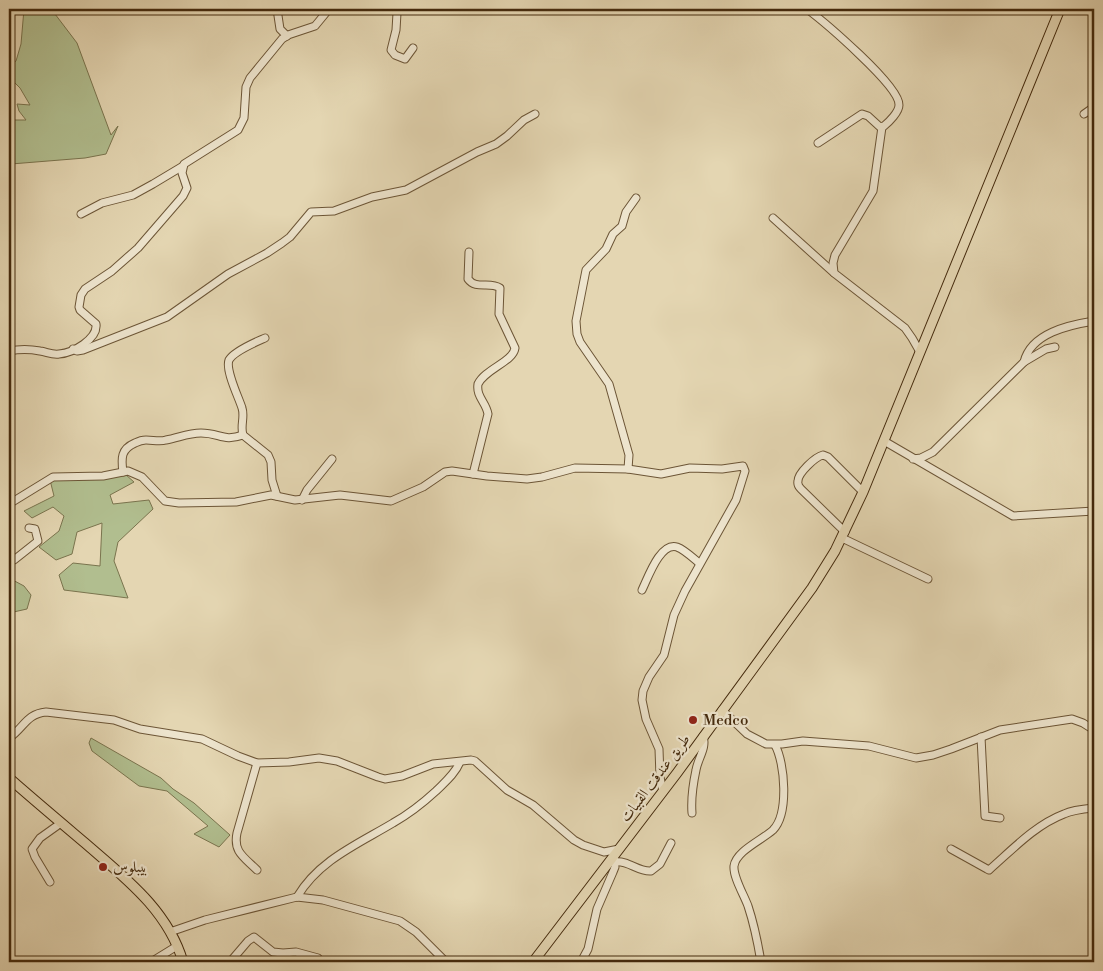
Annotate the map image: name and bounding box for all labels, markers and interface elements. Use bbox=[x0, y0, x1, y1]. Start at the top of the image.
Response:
place label: Medco bbox=[703, 711, 748, 730]
marker: Medco bbox=[687, 714, 699, 726]
street label: طريق عندقت القبيات bbox=[616, 731, 695, 826]
place label: بيبلوس bbox=[113, 858, 147, 877]
marker: بيبلوس bbox=[97, 861, 109, 873]

